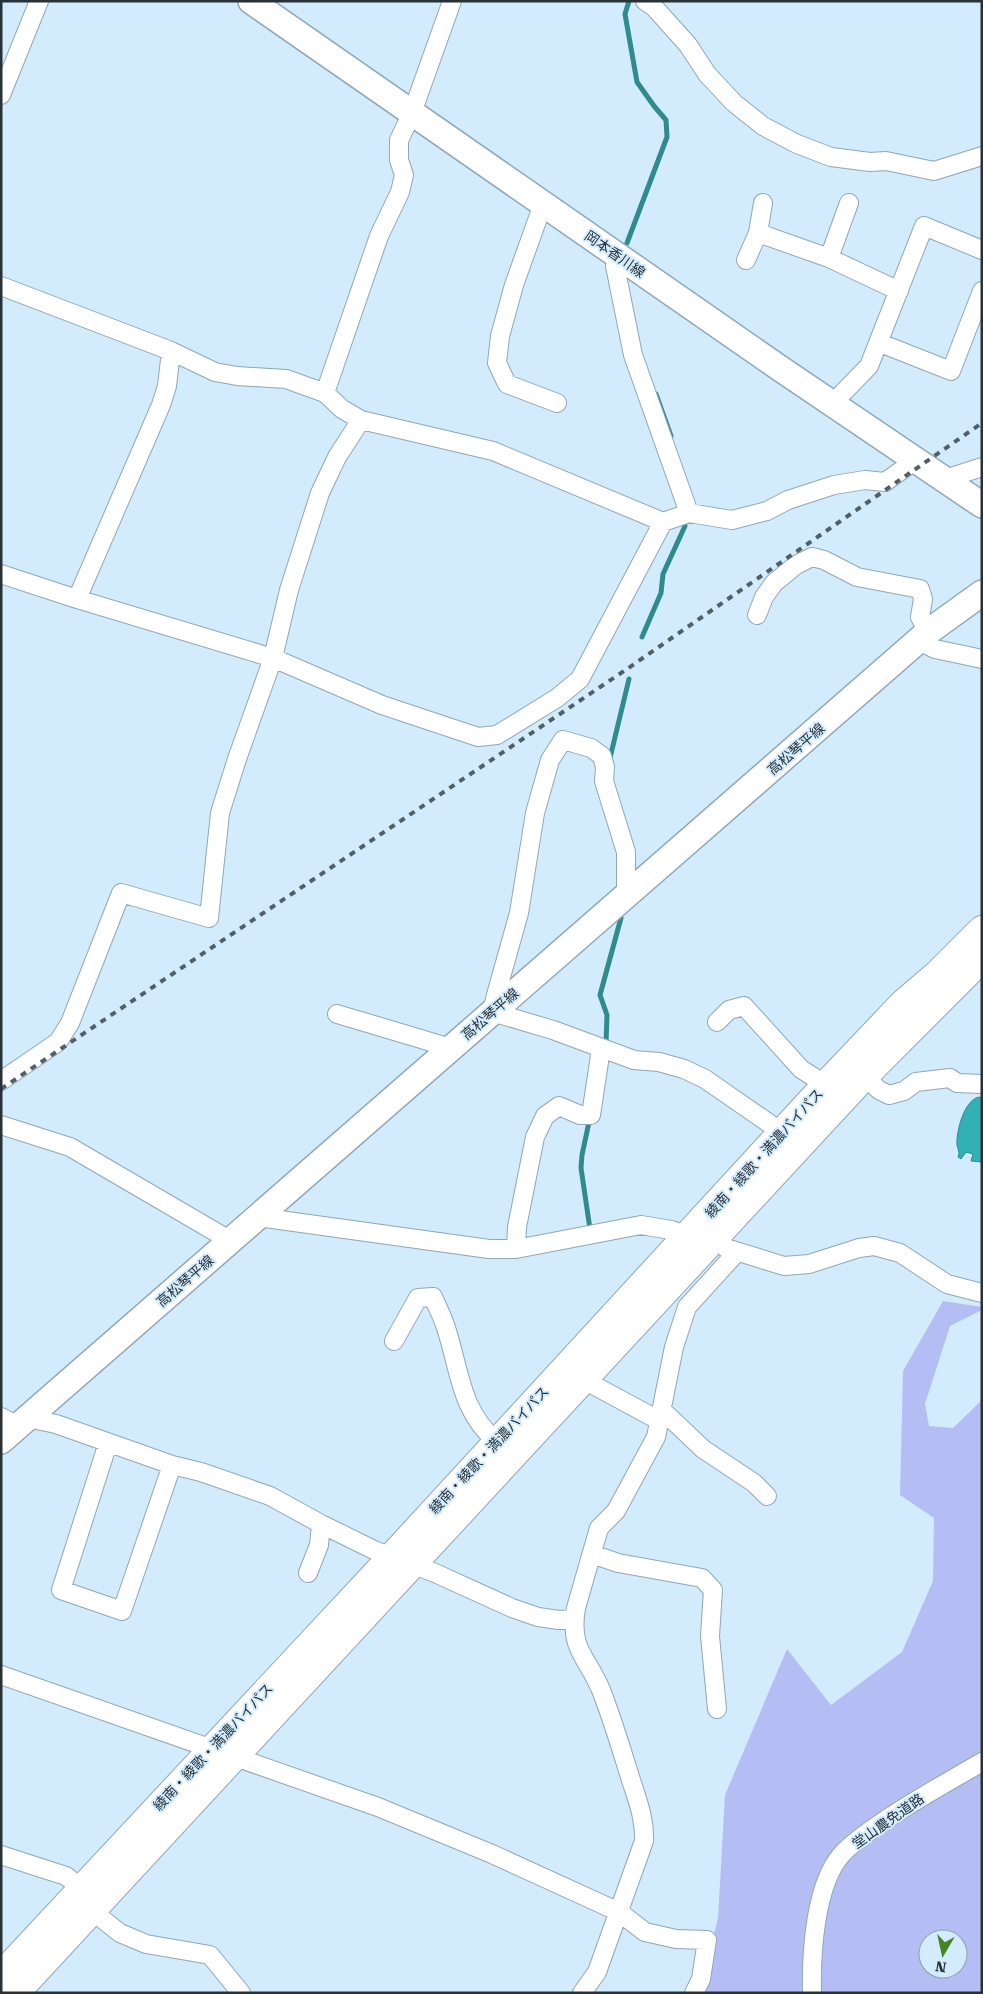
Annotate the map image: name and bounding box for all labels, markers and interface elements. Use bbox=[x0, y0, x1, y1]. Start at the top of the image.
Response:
street label: 岡本香川線 bbox=[582, 227, 648, 281]
street label: 高松琴平線 bbox=[764, 720, 828, 778]
street label: 高松琴平線 bbox=[458, 985, 522, 1043]
street label: 綾南・綾歌・満濃バイパス bbox=[702, 1085, 826, 1221]
street label: 高松琴平線 bbox=[153, 1252, 217, 1310]
street label: 綾南・綾歌・満濃バイパス bbox=[426, 1383, 552, 1517]
street label: 綾南・綾歌・満濃バイパス bbox=[150, 1680, 276, 1814]
street label: 堂山農免道路 bbox=[849, 1790, 927, 1852]
north arrow bbox=[918, 1929, 968, 1979]
text: N bbox=[934, 1958, 948, 1976]

